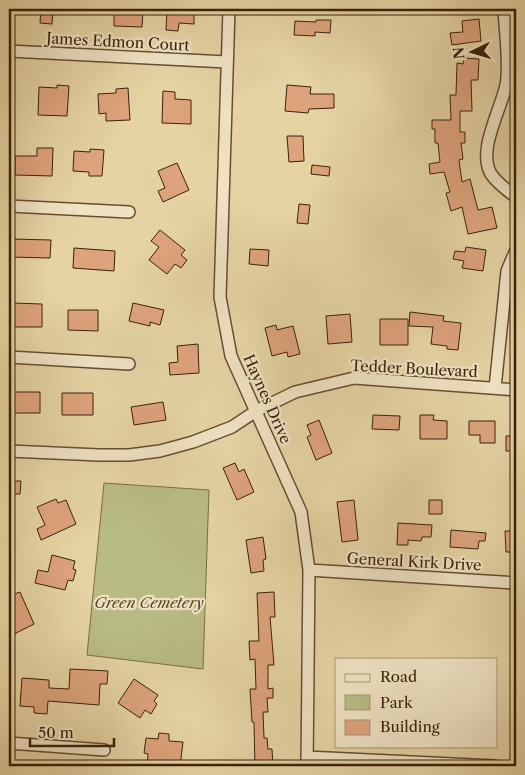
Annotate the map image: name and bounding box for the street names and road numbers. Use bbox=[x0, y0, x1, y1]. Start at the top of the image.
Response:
street label: James Edmon Court bbox=[44, 28, 191, 55]
street label: Haynes Drive bbox=[239, 351, 296, 446]
street label: Tedder Boulevard bbox=[350, 356, 478, 381]
street label: General Kirk Drive bbox=[346, 548, 482, 575]

